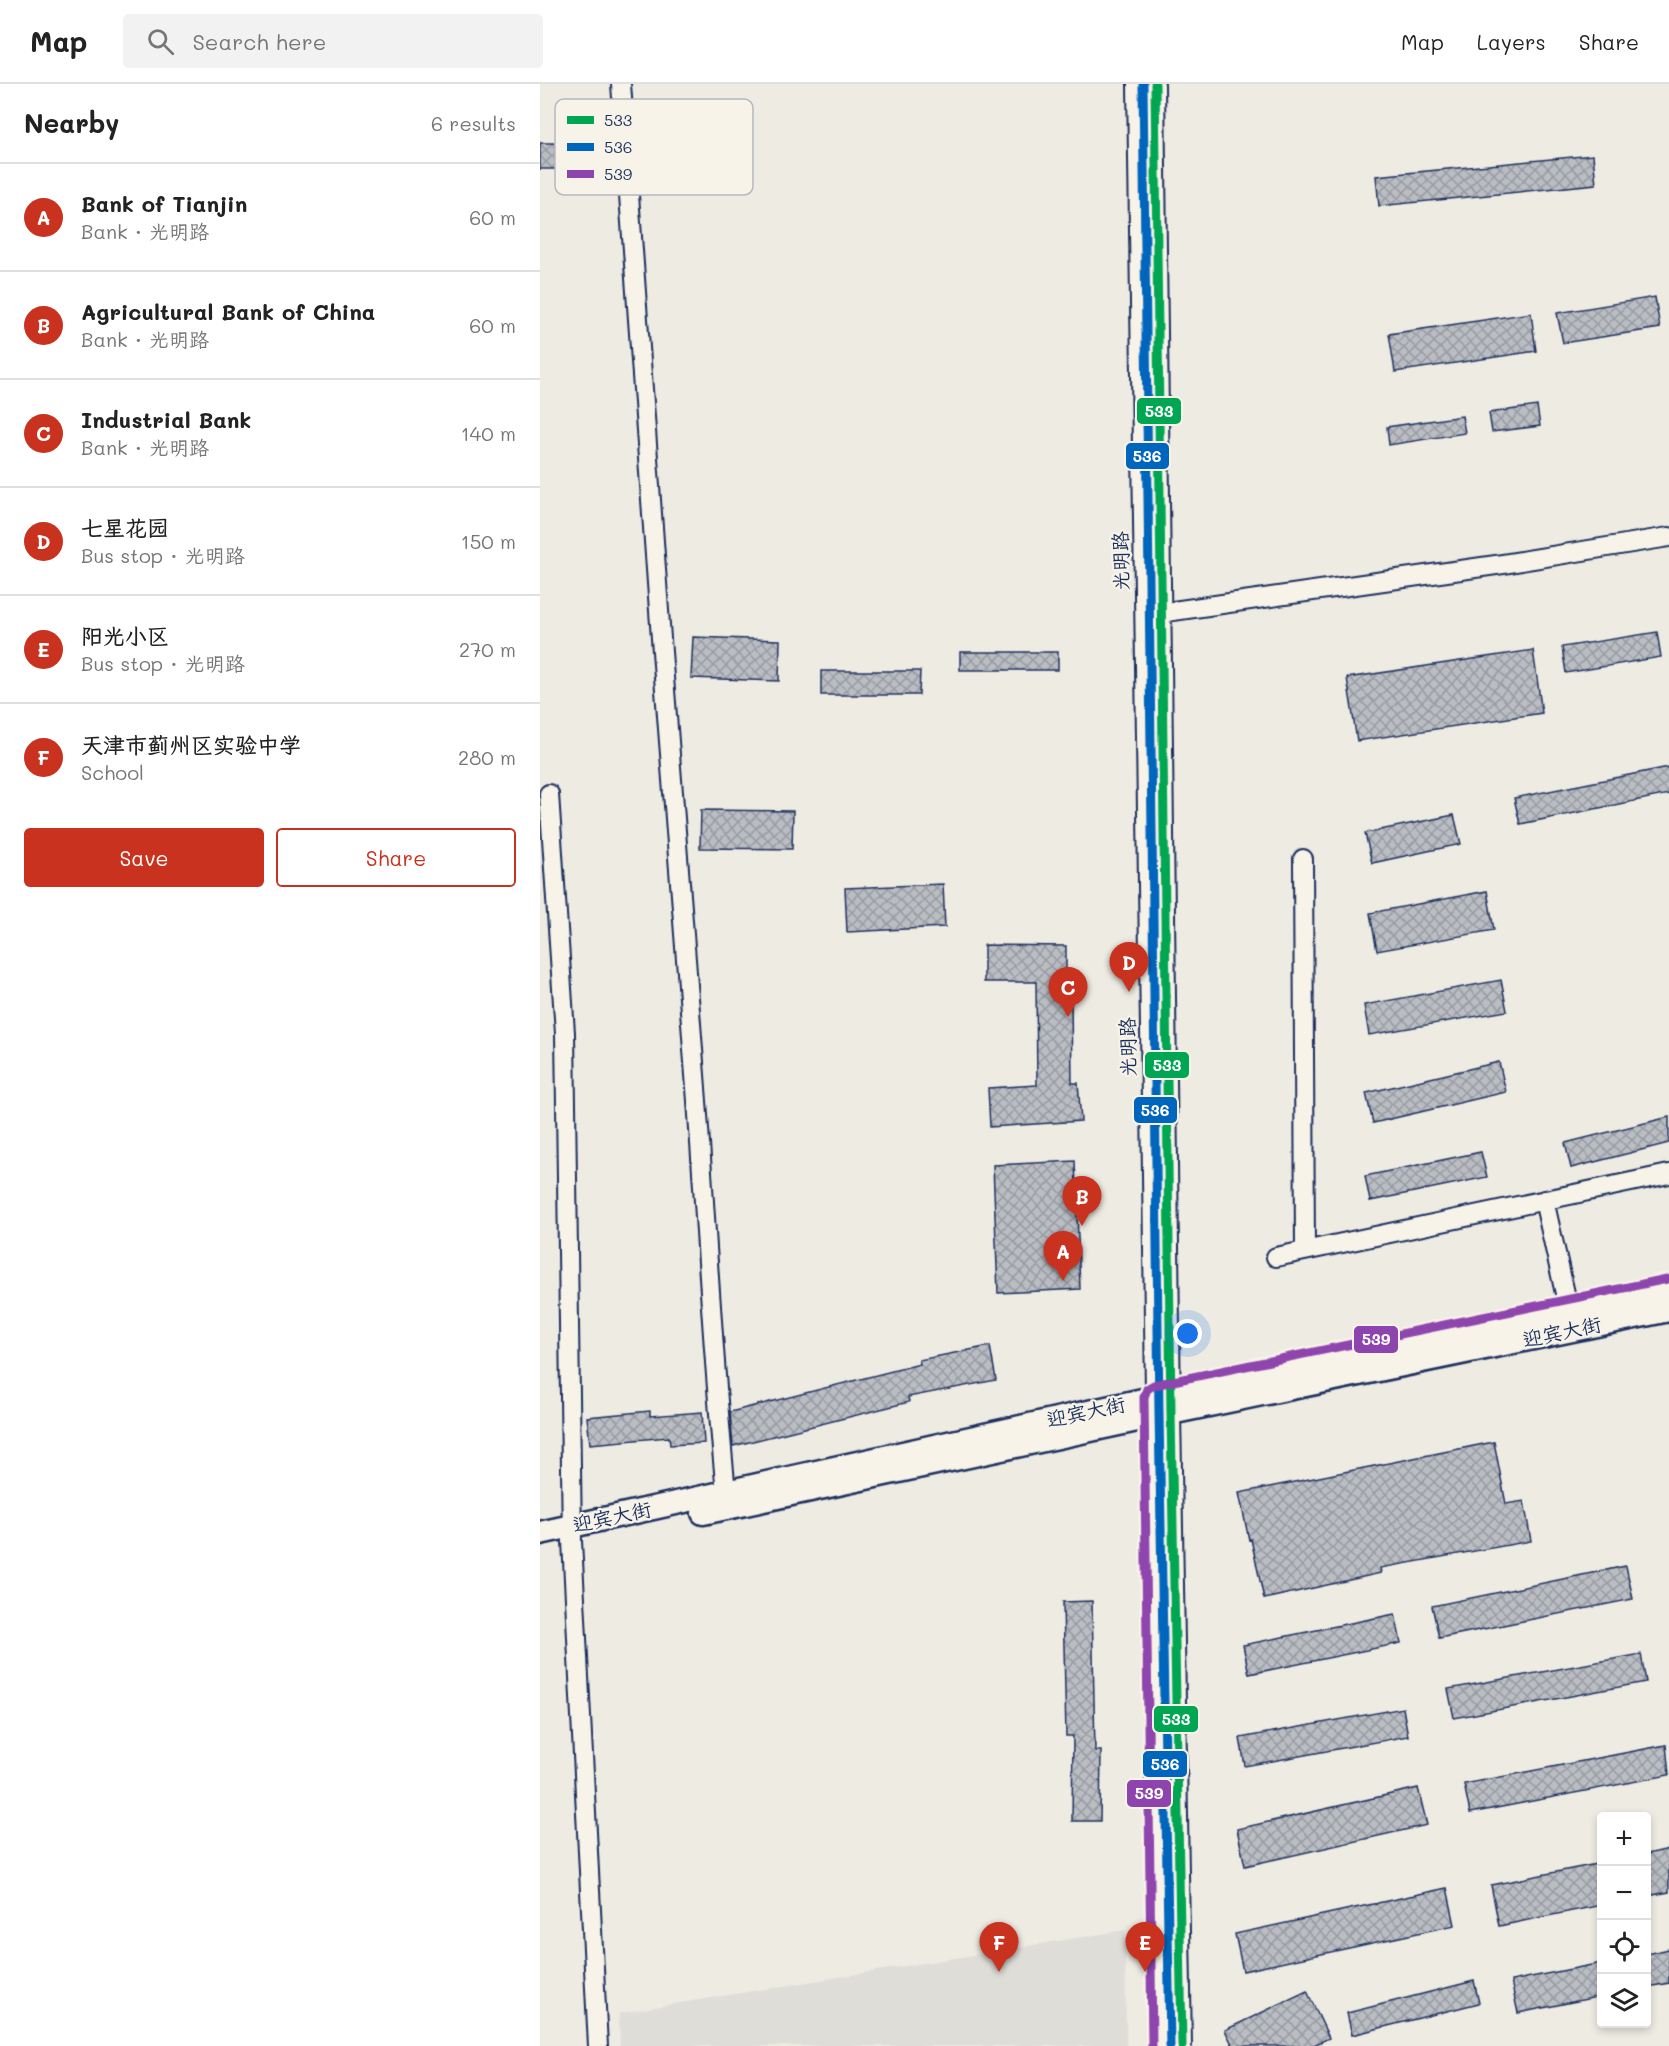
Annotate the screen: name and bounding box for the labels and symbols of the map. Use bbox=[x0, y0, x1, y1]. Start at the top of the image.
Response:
legend bbox=[555, 99, 753, 195]
text: 533 bbox=[604, 109, 632, 130]
text: 536 bbox=[604, 136, 632, 157]
text: 539 bbox=[604, 163, 632, 184]
line badge: 533 bbox=[1136, 397, 1182, 425]
text: 533 bbox=[1145, 400, 1174, 421]
line badge: 536 bbox=[1125, 442, 1170, 470]
text: 536 bbox=[1133, 445, 1162, 466]
street label: 光明路 bbox=[1106, 530, 1134, 591]
pin: D bbox=[1110, 942, 1148, 992]
pin: C bbox=[1048, 968, 1088, 1017]
street label: 光明路 bbox=[1113, 1016, 1141, 1077]
line badge: 533 bbox=[1144, 1051, 1190, 1079]
text: 533 bbox=[1153, 1054, 1182, 1075]
line badge: 536 bbox=[1133, 1096, 1178, 1124]
text: 536 bbox=[1141, 1099, 1170, 1120]
pin: B bbox=[1062, 1176, 1102, 1226]
pin: A bbox=[1044, 1232, 1082, 1281]
street label: 迎宾大街 bbox=[1520, 1310, 1604, 1352]
your location bbox=[1173, 1319, 1202, 1348]
line badge: 539 bbox=[1353, 1325, 1399, 1354]
text: 539 bbox=[1362, 1328, 1391, 1349]
street label: 迎宾大街 bbox=[1044, 1390, 1128, 1432]
street label: 迎宾大街 bbox=[570, 1495, 654, 1537]
line badge: 533 bbox=[1153, 1705, 1199, 1733]
text: 533 bbox=[1162, 1708, 1191, 1729]
line badge: 536 bbox=[1142, 1750, 1188, 1778]
text: 536 bbox=[1151, 1753, 1180, 1774]
line badge: 539 bbox=[1126, 1779, 1172, 1808]
text: 539 bbox=[1135, 1782, 1164, 1803]
pin: F bbox=[980, 1922, 1018, 1972]
pin: E bbox=[1126, 1922, 1164, 1972]

